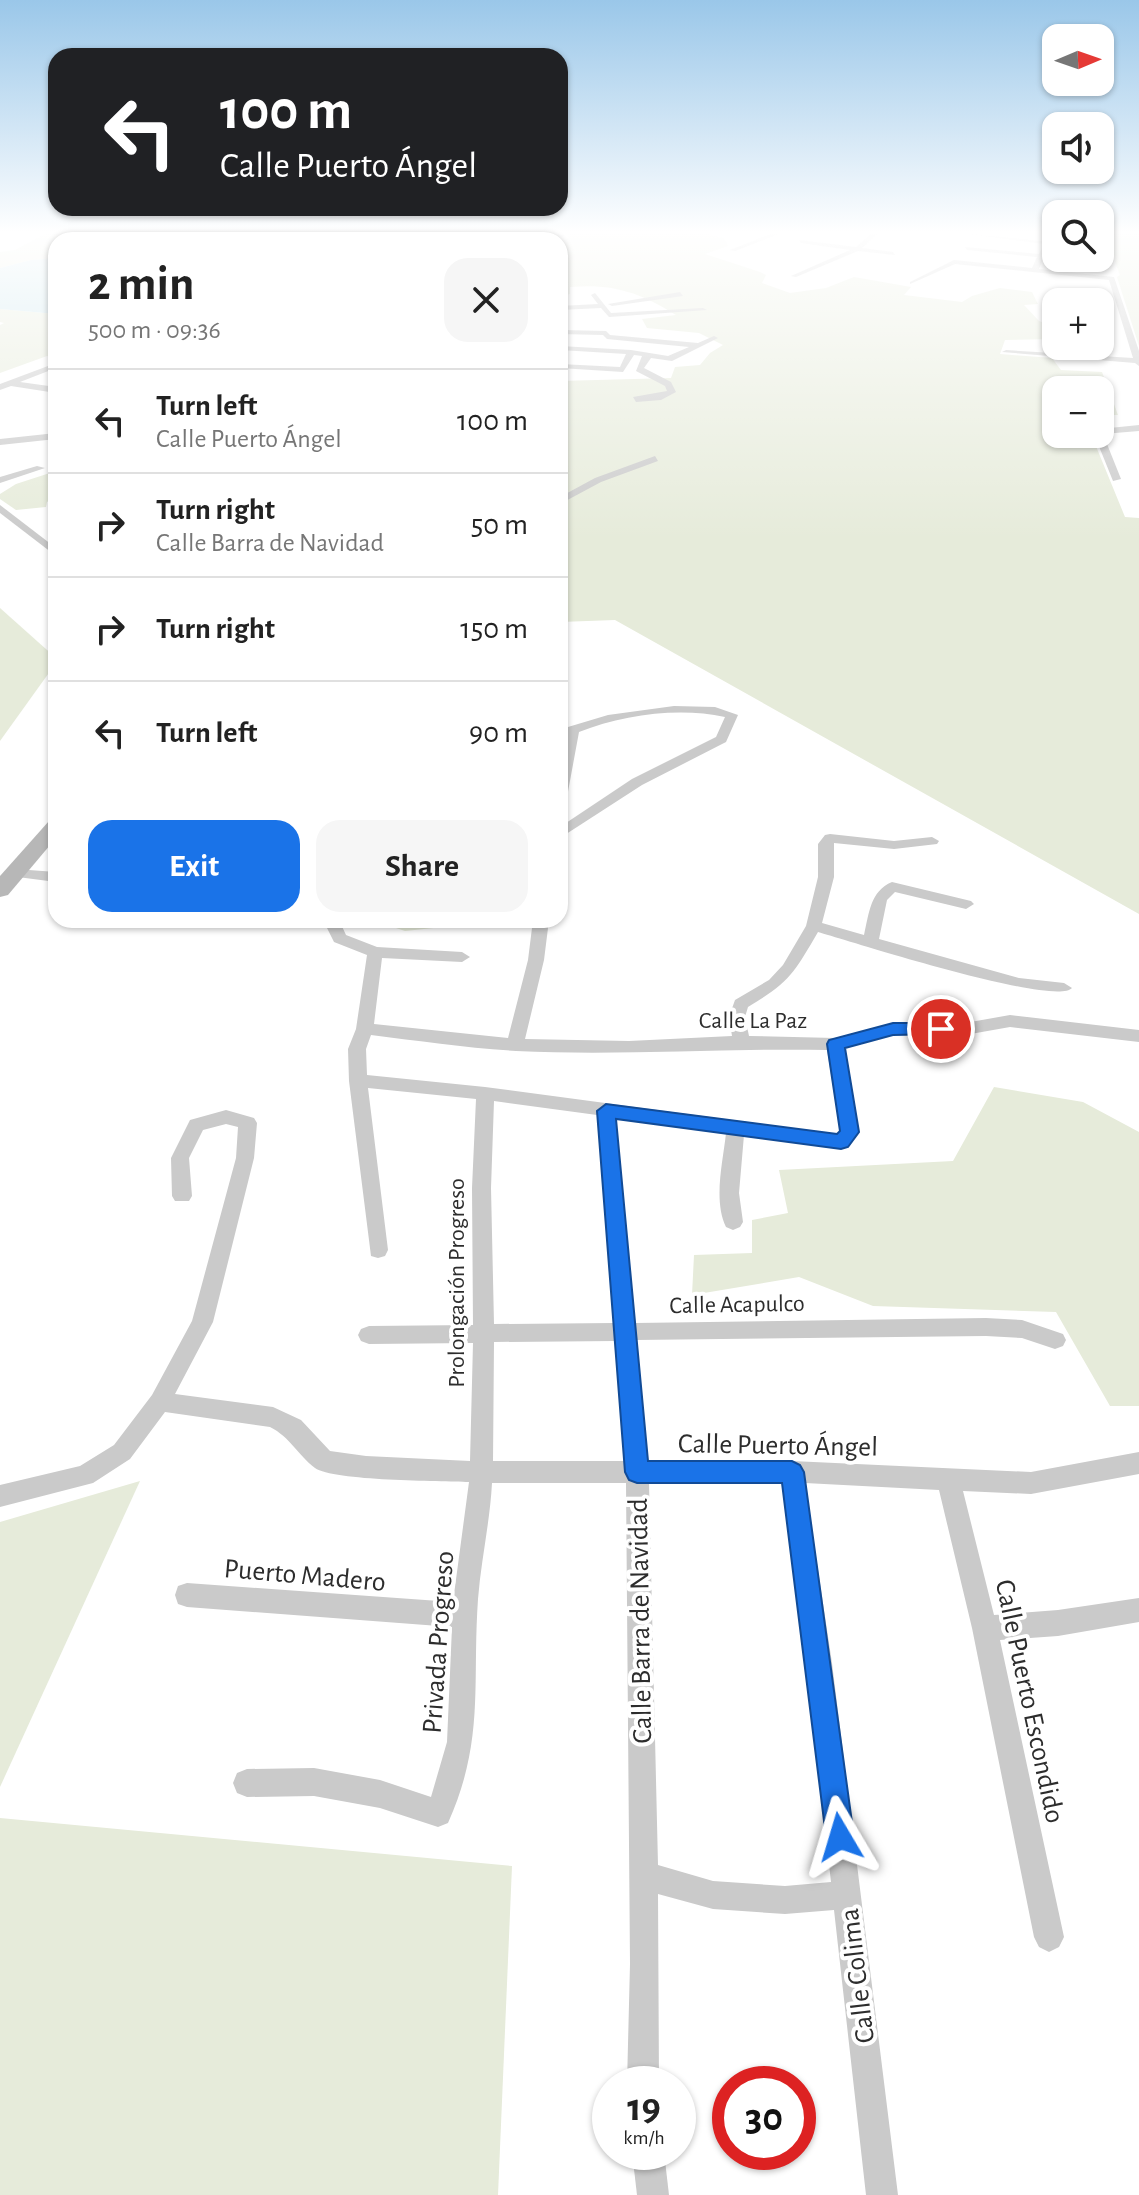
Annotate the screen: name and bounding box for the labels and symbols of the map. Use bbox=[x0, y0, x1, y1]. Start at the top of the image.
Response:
north arrow bbox=[1042, 24, 1114, 96]
pin bbox=[907, 995, 975, 1063]
street label: Calle La Paz bbox=[699, 1009, 807, 1033]
street label: Prolongación Progreso bbox=[445, 1178, 469, 1388]
street label: Calle Acapulco bbox=[669, 1292, 805, 1318]
street label: Calle Puerto Ángel bbox=[678, 1427, 878, 1462]
street label: Calle Barra de Navidad bbox=[625, 1498, 657, 1744]
street label: Privada Progreso bbox=[419, 1550, 459, 1734]
street label: Puerto Madero bbox=[223, 1555, 387, 1597]
street label: Calle Puerto Escondido bbox=[990, 1577, 1069, 1826]
position arrow bbox=[798, 1795, 882, 1879]
street label: Calle Colima bbox=[836, 1907, 880, 2045]
speed limit sign: 30 bbox=[712, 2066, 816, 2170]

